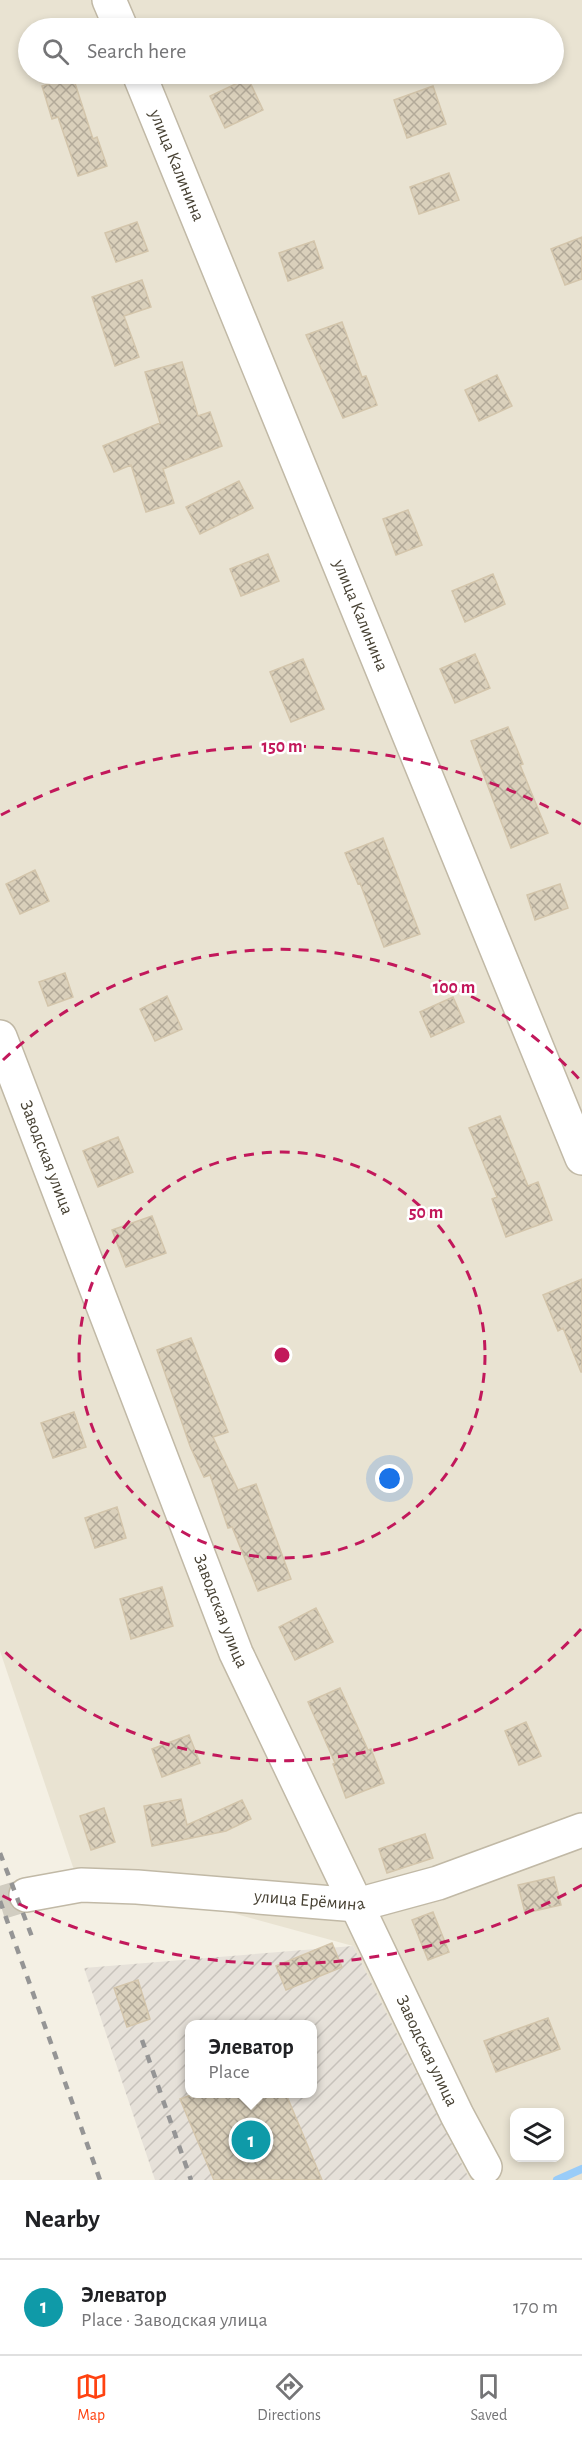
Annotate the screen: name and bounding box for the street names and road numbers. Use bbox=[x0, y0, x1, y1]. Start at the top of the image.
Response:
street label: улица Калинина bbox=[145, 106, 207, 224]
street label: улица Калинина bbox=[329, 556, 391, 674]
street label: Заводская улица bbox=[16, 1098, 76, 1217]
street label: Заводская улица bbox=[190, 1552, 251, 1671]
street label: улица Ерёмина bbox=[252, 1888, 367, 1914]
street label: Заводская улица bbox=[392, 1993, 461, 2109]

